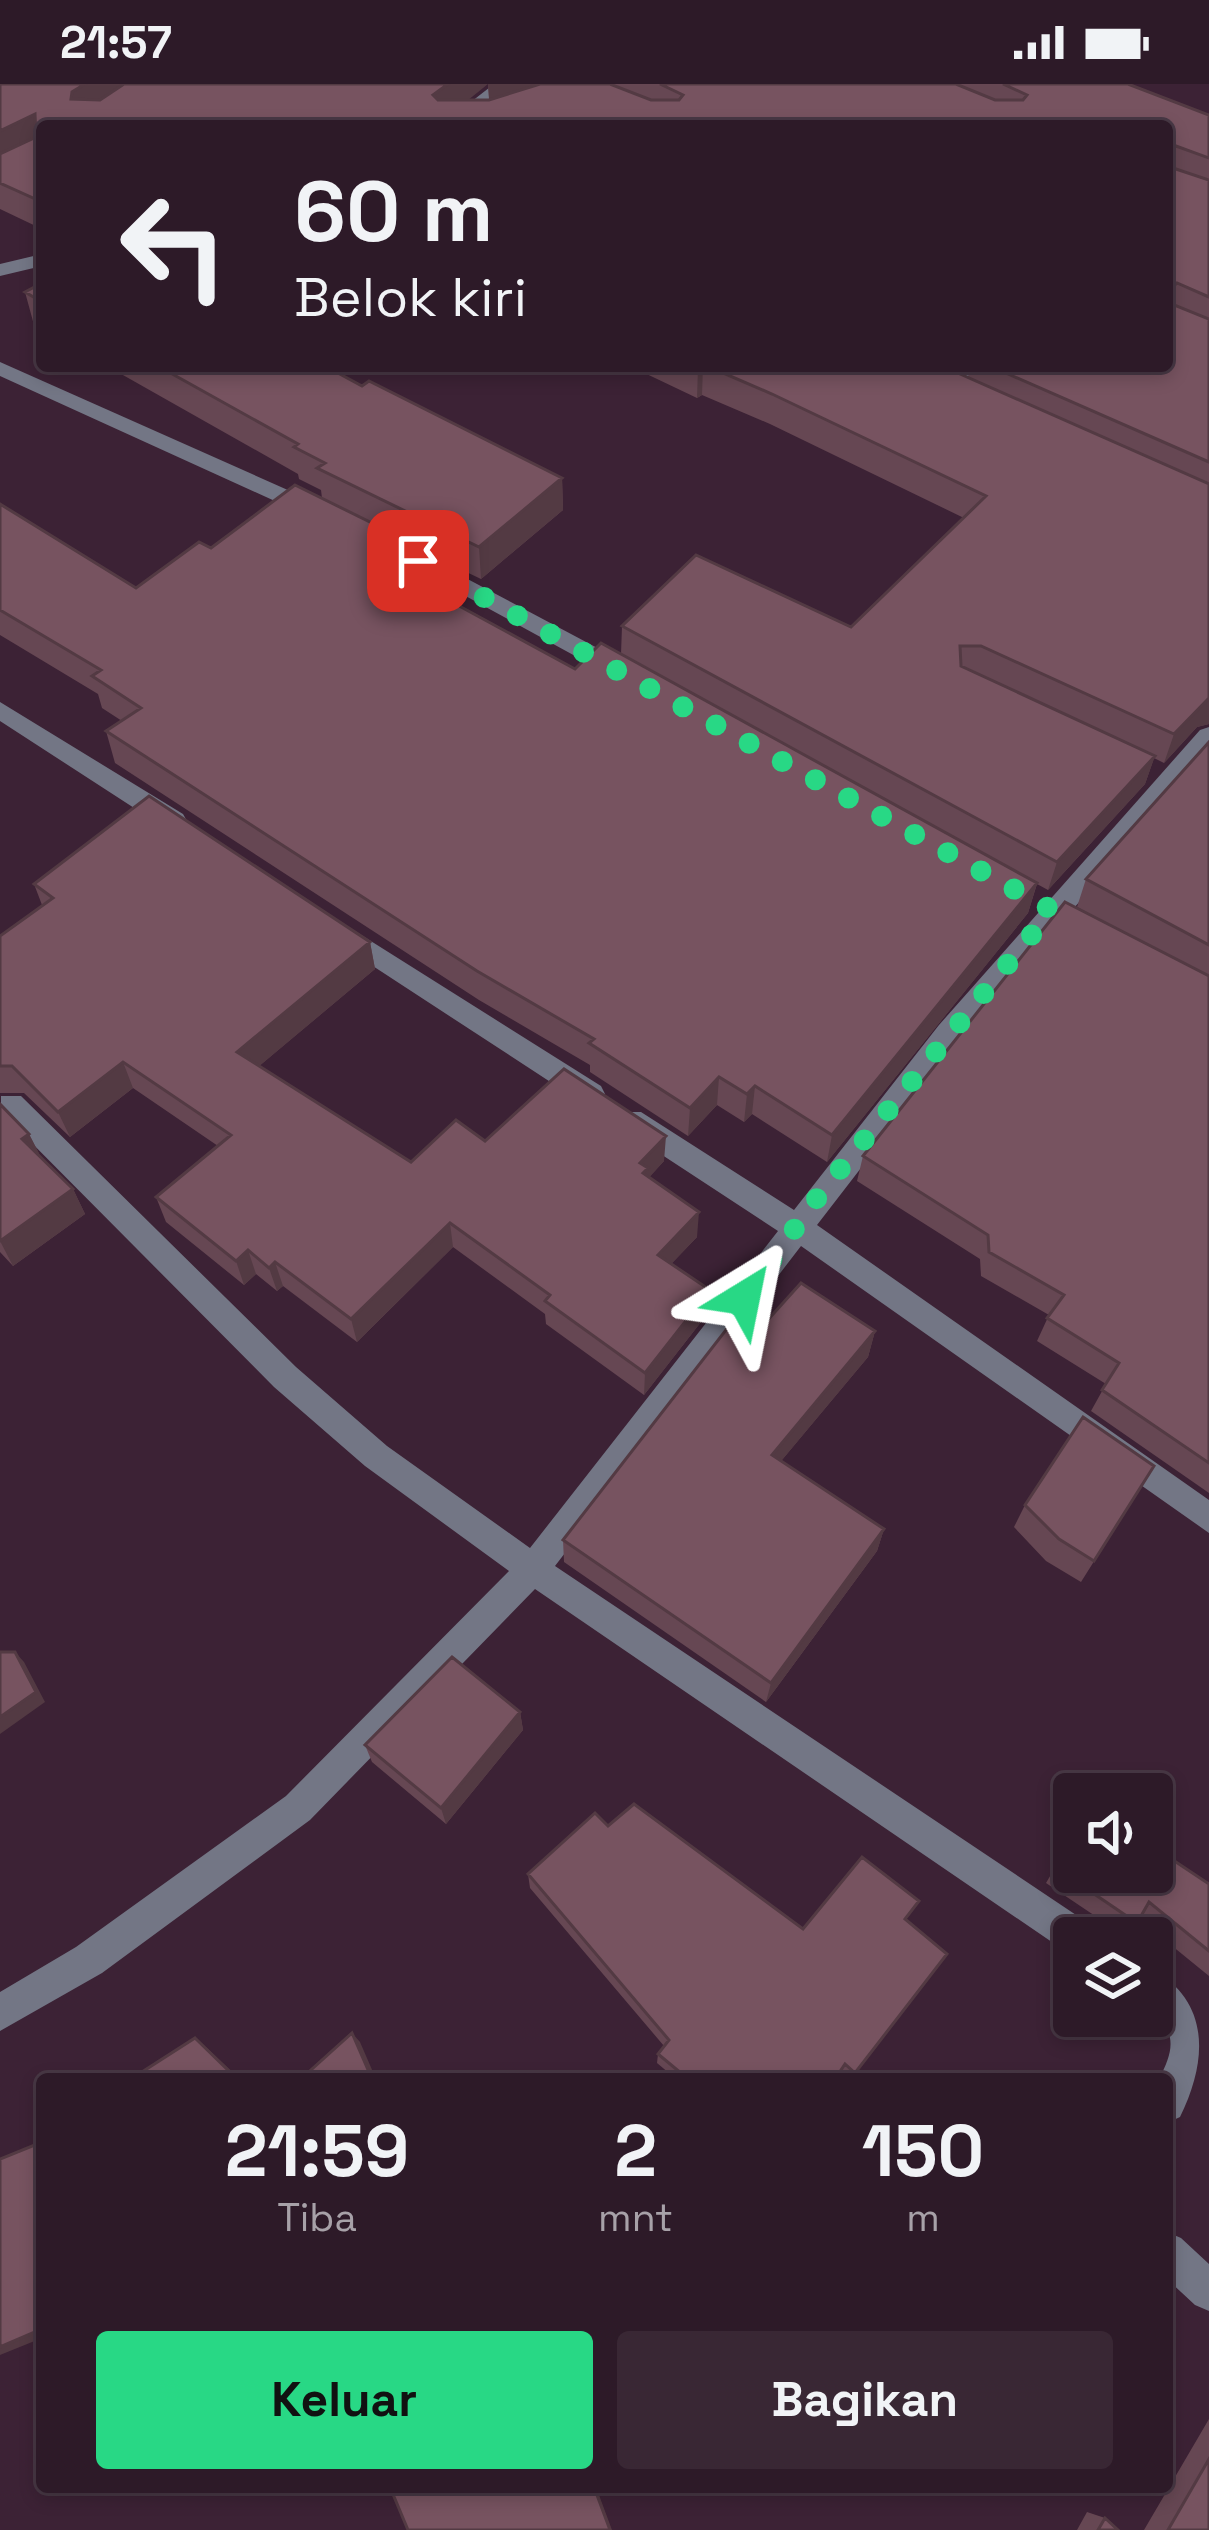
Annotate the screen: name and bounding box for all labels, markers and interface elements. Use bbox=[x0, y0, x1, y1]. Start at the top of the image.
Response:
text: 21:57 bbox=[60, 14, 172, 71]
text: 60 m bbox=[294, 158, 493, 266]
icon: left bbox=[96, 168, 252, 324]
text: Belok kiri bbox=[294, 263, 527, 332]
pin bbox=[367, 510, 469, 612]
icon: arrive bbox=[385, 528, 451, 594]
position arrow bbox=[681, 1235, 807, 1361]
map controls bbox=[1053, 1773, 1173, 2037]
button: sound bbox=[1053, 1773, 1173, 1893]
button: layers bbox=[1053, 1917, 1173, 2037]
text: 21:59 bbox=[225, 2105, 409, 2197]
text: 2 bbox=[614, 2105, 657, 2197]
text: 150 bbox=[862, 2105, 984, 2197]
text: Tiba bbox=[277, 2193, 357, 2242]
text: mnt bbox=[598, 2193, 673, 2242]
text: m bbox=[906, 2193, 940, 2242]
button: Keluar bbox=[96, 2331, 593, 2469]
button: Bagikan bbox=[617, 2331, 1113, 2469]

